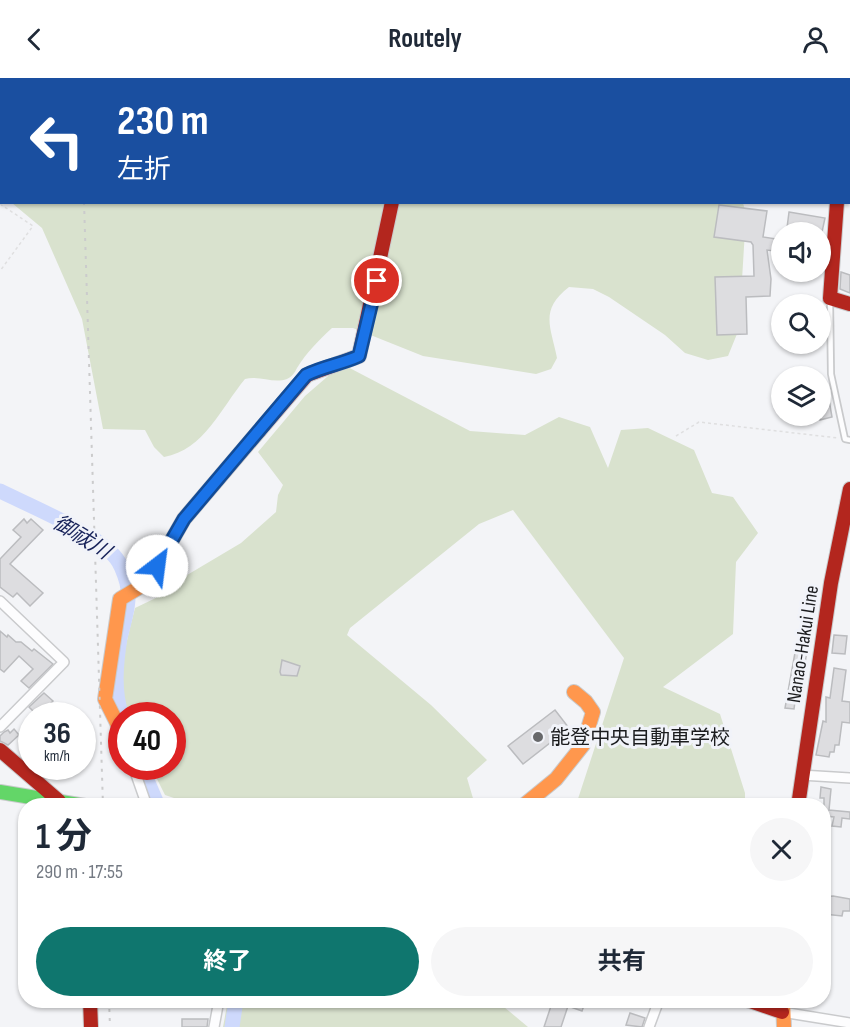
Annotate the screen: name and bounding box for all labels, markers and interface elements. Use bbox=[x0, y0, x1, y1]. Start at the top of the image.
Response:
icon: back bbox=[18, 23, 51, 56]
text: Routely bbox=[388, 23, 462, 55]
icon: person bbox=[799, 23, 832, 56]
text: 230 m bbox=[117, 96, 209, 147]
icon: left bbox=[18, 102, 96, 180]
text: 左折 bbox=[117, 154, 171, 186]
map controls bbox=[771, 222, 831, 426]
button: sound bbox=[771, 222, 831, 282]
pin bbox=[351, 255, 402, 306]
icon: arrive bbox=[360, 264, 393, 297]
button: search bbox=[771, 294, 831, 354]
button: layers bbox=[771, 366, 831, 426]
water label: 御祓川 bbox=[48, 510, 117, 566]
position arrow bbox=[125, 534, 189, 598]
street label: Nanao-Hakui Line bbox=[782, 584, 824, 704]
speed limit sign: 40 bbox=[108, 702, 186, 780]
text: 36 bbox=[43, 716, 71, 752]
place label: 能登中央自動車学校 bbox=[550, 726, 730, 750]
marker: 能登中央自動車学校 bbox=[531, 730, 545, 744]
text: km/h bbox=[44, 747, 70, 766]
text: 1 分 bbox=[36, 816, 92, 859]
button: close bbox=[750, 818, 813, 881]
text: 290 m · 17:55 bbox=[36, 860, 123, 884]
button: 終了 bbox=[36, 927, 419, 996]
button: 共有 bbox=[431, 927, 813, 996]

